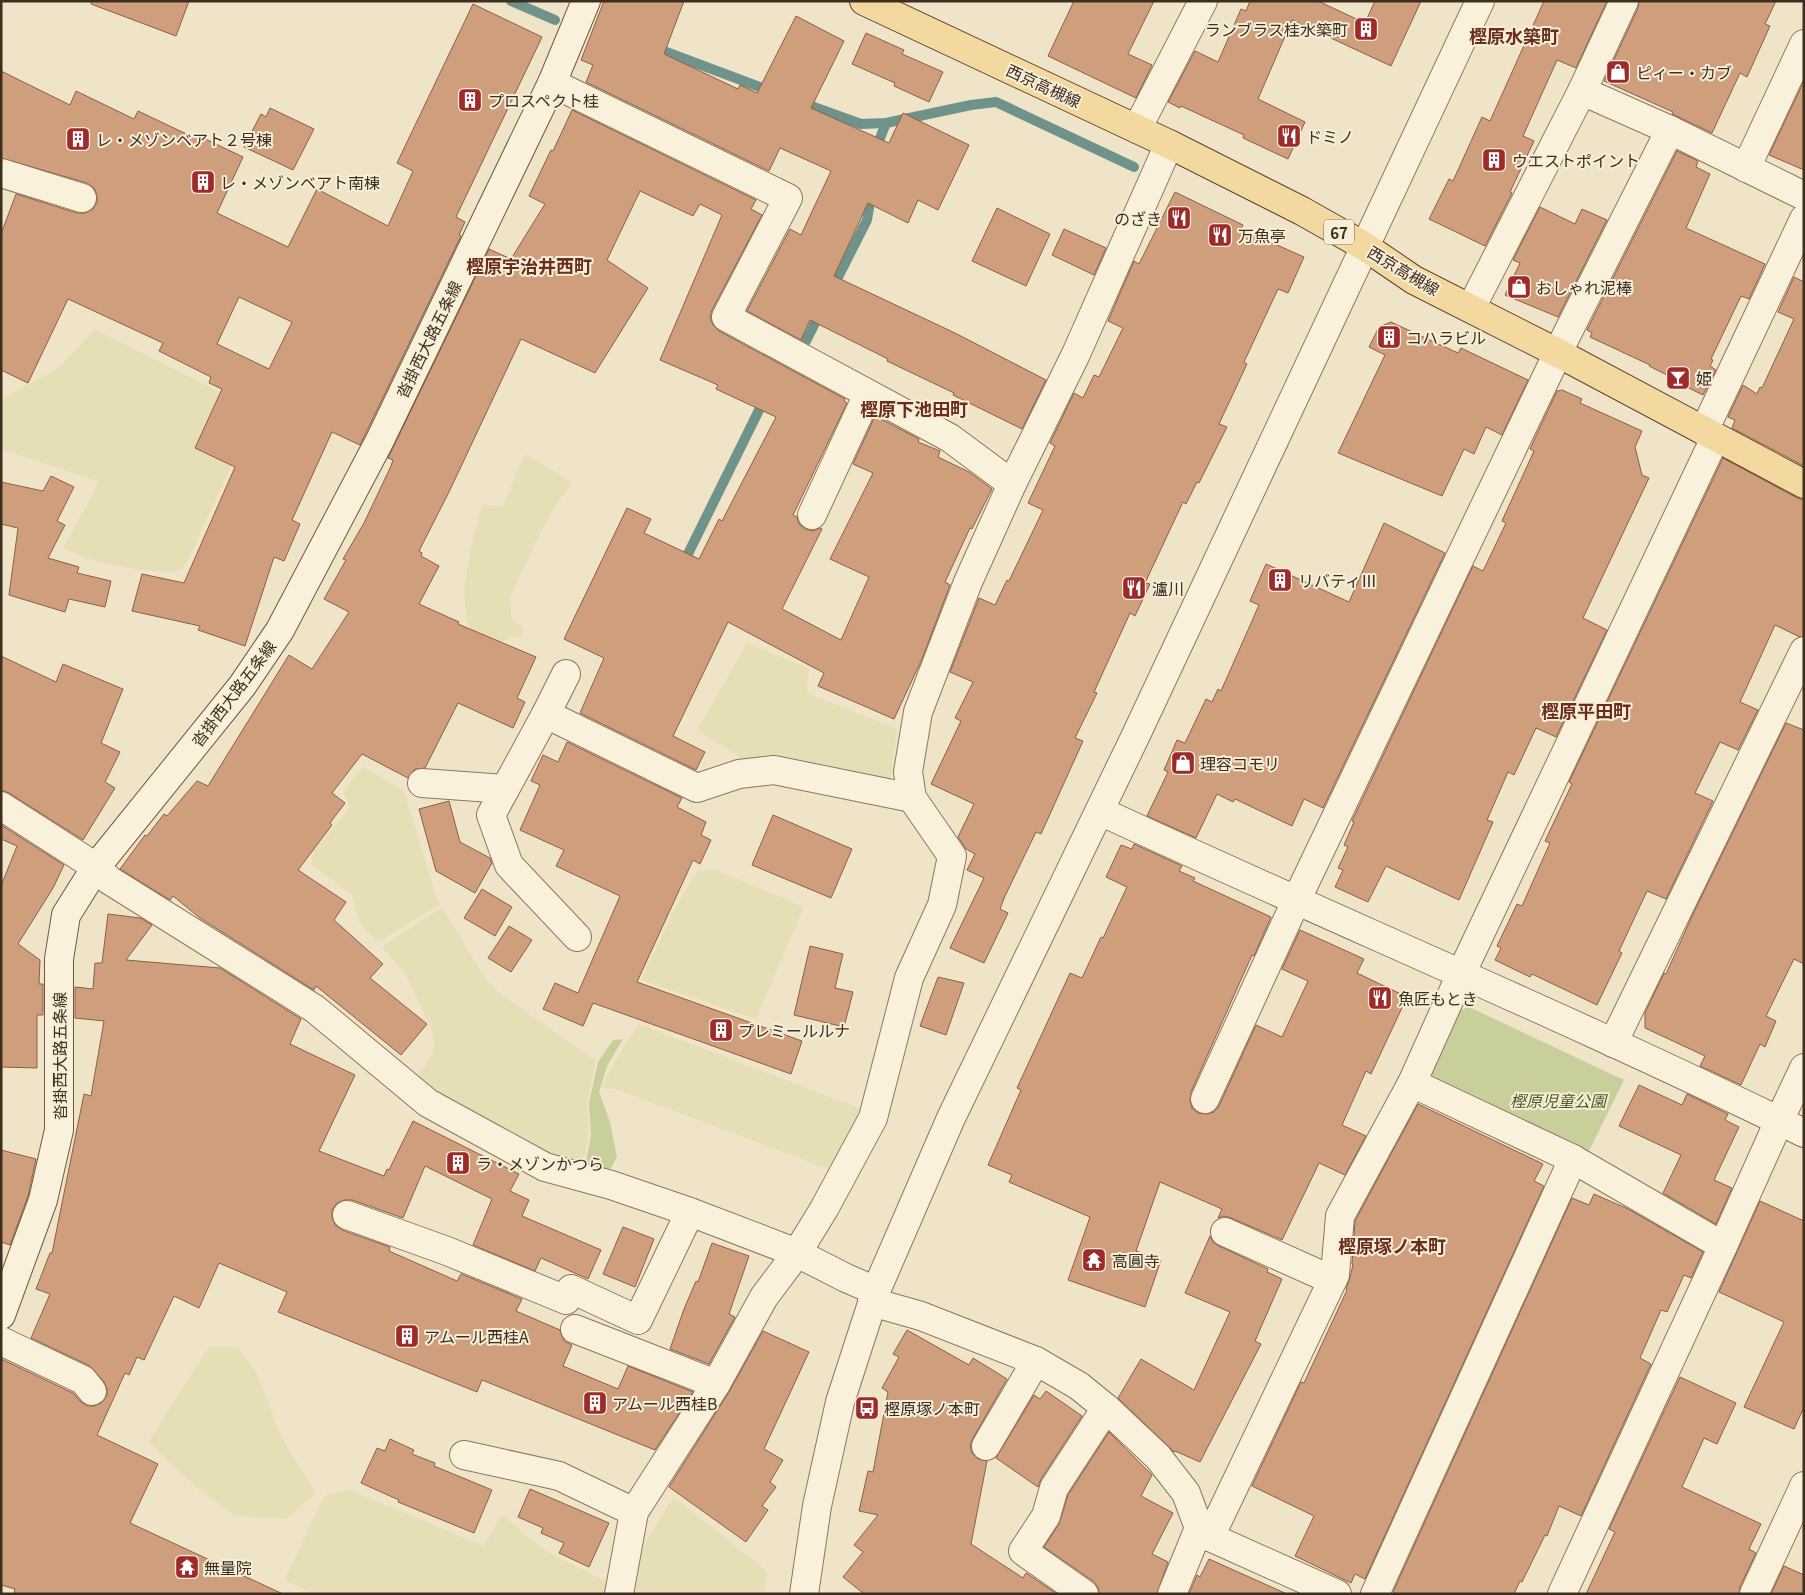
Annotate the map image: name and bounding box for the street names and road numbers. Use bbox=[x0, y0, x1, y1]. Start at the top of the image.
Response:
street label: 西京高槻線 bbox=[1003, 57, 1085, 113]
road number: 67 bbox=[1324, 220, 1354, 244]
street label: 西京高槻線 bbox=[1364, 239, 1444, 301]
street label: 沓掛西大路五条線 bbox=[389, 276, 467, 402]
street label: 沓掛西大路五条線 bbox=[185, 635, 281, 751]
street label: 沓掛西大路五条線 bbox=[47, 992, 71, 1120]

